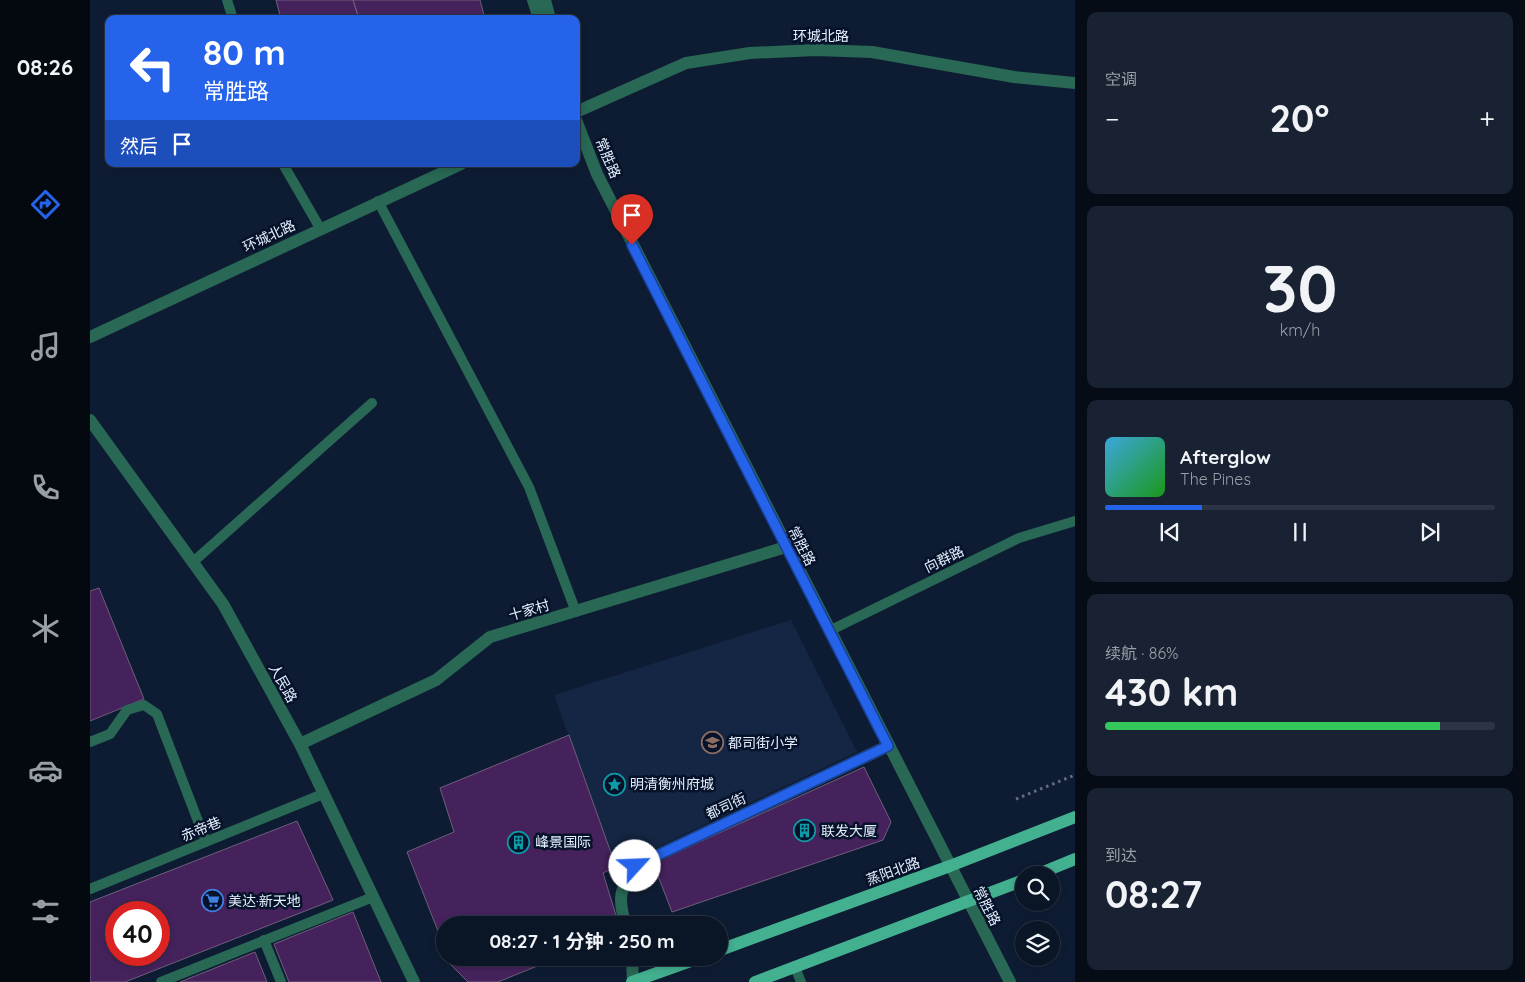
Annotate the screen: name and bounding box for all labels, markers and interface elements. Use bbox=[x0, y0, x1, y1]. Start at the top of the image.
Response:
street label: 环城北路 bbox=[793, 27, 849, 45]
text: 80 m bbox=[203, 30, 286, 74]
icon: left bbox=[120, 35, 185, 100]
text: 08:26 bbox=[17, 53, 73, 81]
text: 空调 bbox=[1105, 69, 1137, 89]
text: 常胜路 bbox=[203, 77, 269, 105]
text: 20° bbox=[1269, 94, 1329, 142]
text: − bbox=[1105, 101, 1120, 136]
text: + bbox=[1479, 101, 1495, 136]
icon: arrive bbox=[168, 130, 196, 158]
text: 然后 bbox=[120, 134, 158, 158]
street label: 常胜路 bbox=[592, 135, 624, 181]
icon: directions bbox=[28, 187, 63, 222]
pin bbox=[611, 194, 653, 245]
icon: arrive bbox=[618, 201, 646, 229]
street label: 环城北路 bbox=[240, 216, 298, 256]
text: 30 bbox=[1263, 247, 1337, 328]
text: km/h bbox=[1280, 320, 1320, 340]
icon: music bbox=[28, 329, 63, 364]
text: Afterglow bbox=[1180, 445, 1271, 469]
text: The Pines bbox=[1180, 469, 1251, 489]
icon: phone bbox=[28, 470, 63, 505]
icon: previous bbox=[1156, 518, 1184, 546]
icon: pause bbox=[1286, 518, 1314, 546]
icon: next bbox=[1416, 518, 1444, 546]
street label: 常胜路 bbox=[784, 523, 820, 569]
street label: 向群路 bbox=[921, 542, 967, 576]
street label: 十家村 bbox=[506, 596, 552, 624]
icon: climate bbox=[28, 611, 63, 646]
text: 续航 · 86% bbox=[1105, 643, 1179, 663]
street label: 人民路 bbox=[265, 660, 301, 706]
text: 430 km bbox=[1105, 668, 1238, 716]
school or university icon: 都司街小学 bbox=[700, 731, 724, 755]
place label: 都司街小学 bbox=[728, 734, 798, 752]
icon: car bbox=[28, 753, 63, 788]
place icon: 明清衡州府城 bbox=[602, 772, 626, 796]
place label: 明清衡州府城 bbox=[630, 775, 714, 793]
street label: 都司街 bbox=[703, 789, 749, 823]
street label: 赤帝巷 bbox=[178, 813, 224, 845]
building icon: 联发大厦 bbox=[793, 819, 817, 843]
place label: 联发大厦 bbox=[821, 822, 877, 840]
building icon: 峰景国际 bbox=[507, 830, 531, 854]
place label: 峰景国际 bbox=[535, 833, 591, 851]
position arrow bbox=[608, 839, 660, 891]
text: 到达 bbox=[1105, 845, 1137, 865]
street label: 蒸阳北路 bbox=[864, 853, 922, 889]
map controls bbox=[1015, 866, 1060, 966]
button: search bbox=[1015, 866, 1060, 911]
text: 08:27 bbox=[1105, 870, 1202, 918]
street label: 常胜路 bbox=[969, 883, 1005, 929]
supermarket icon: 美达·新天地 bbox=[200, 889, 224, 913]
place label: 美达·新天地 bbox=[228, 892, 301, 910]
icon: filters bbox=[28, 894, 63, 929]
speed limit sign: 40 bbox=[105, 901, 170, 966]
button: layers bbox=[1015, 921, 1060, 966]
text: 08:27 · 1 分钟 · 250 m bbox=[489, 929, 675, 953]

